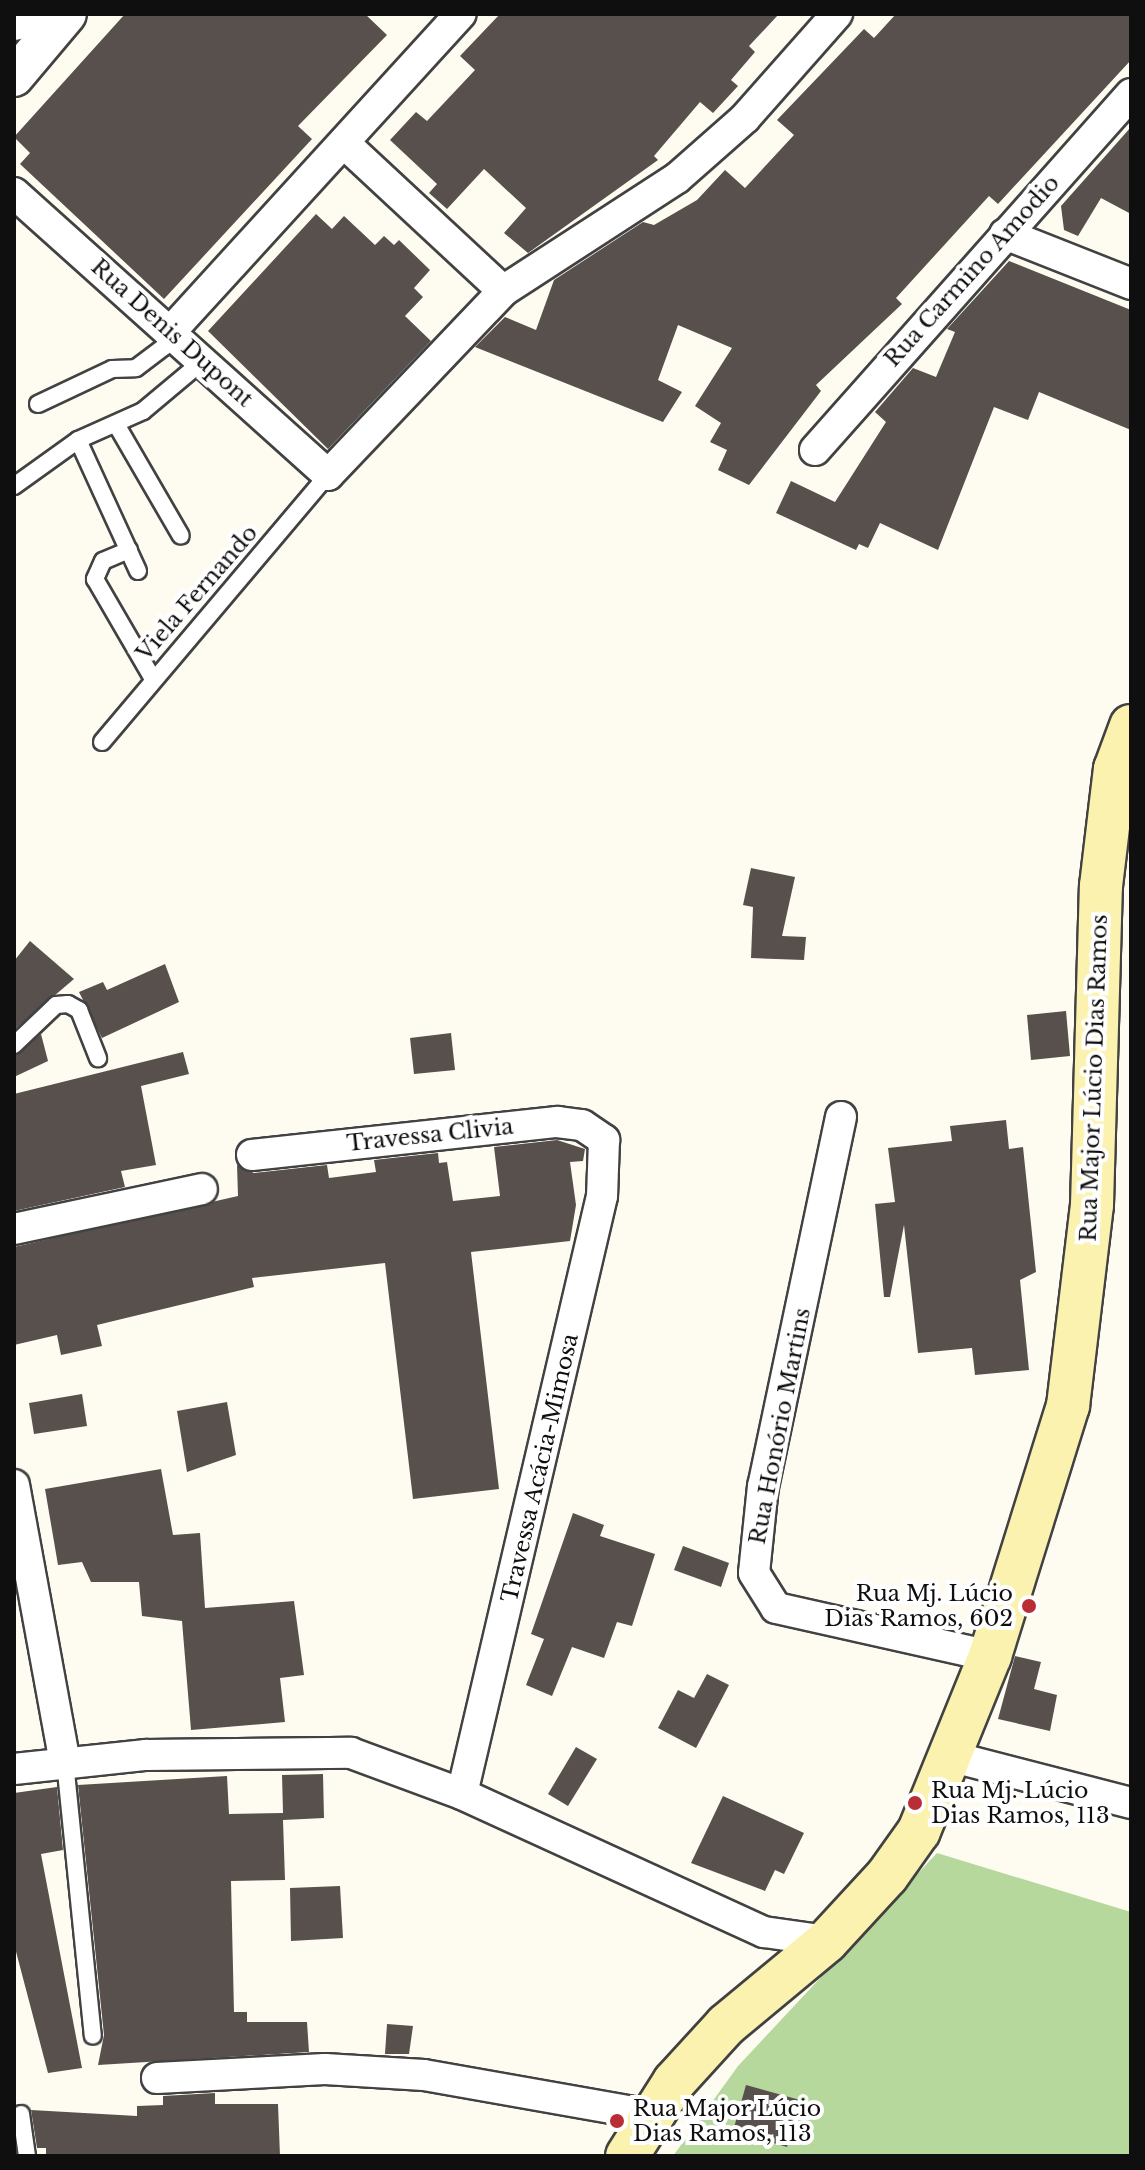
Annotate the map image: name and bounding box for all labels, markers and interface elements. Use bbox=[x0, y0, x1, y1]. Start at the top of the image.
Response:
street label: Rua Carmino Amodio bbox=[879, 169, 1065, 373]
street label: Rua Denis Dupont bbox=[86, 253, 258, 413]
street label: Viela Fernando bbox=[131, 520, 263, 666]
street label: Rua Major Lúcio Dias Ramos bbox=[1075, 913, 1113, 1243]
street label: Travessa Clivia bbox=[345, 1113, 515, 1157]
street label: Rua Honório Martins bbox=[744, 1305, 816, 1547]
street label: Travessa Acácia-Mimosa bbox=[496, 1331, 584, 1605]
place label: Rua Mj. Lúcio Dias Ramos, 602 bbox=[824, 1580, 1013, 1632]
marker: Rua Mj. Lúcio Dias Ramos, 602 bbox=[1020, 1597, 1038, 1615]
place label: Rua Mj. Lúcio Dias Ramos, 113 bbox=[931, 1777, 1109, 1828]
marker: Rua Mj. Lúcio Dias Ramos, 113 bbox=[906, 1794, 924, 1812]
place label: Rua Major Lúcio Dias Ramos, 113 bbox=[633, 2095, 822, 2146]
marker: Rua Major Lúcio Dias Ramos, 113 bbox=[608, 2112, 626, 2130]

